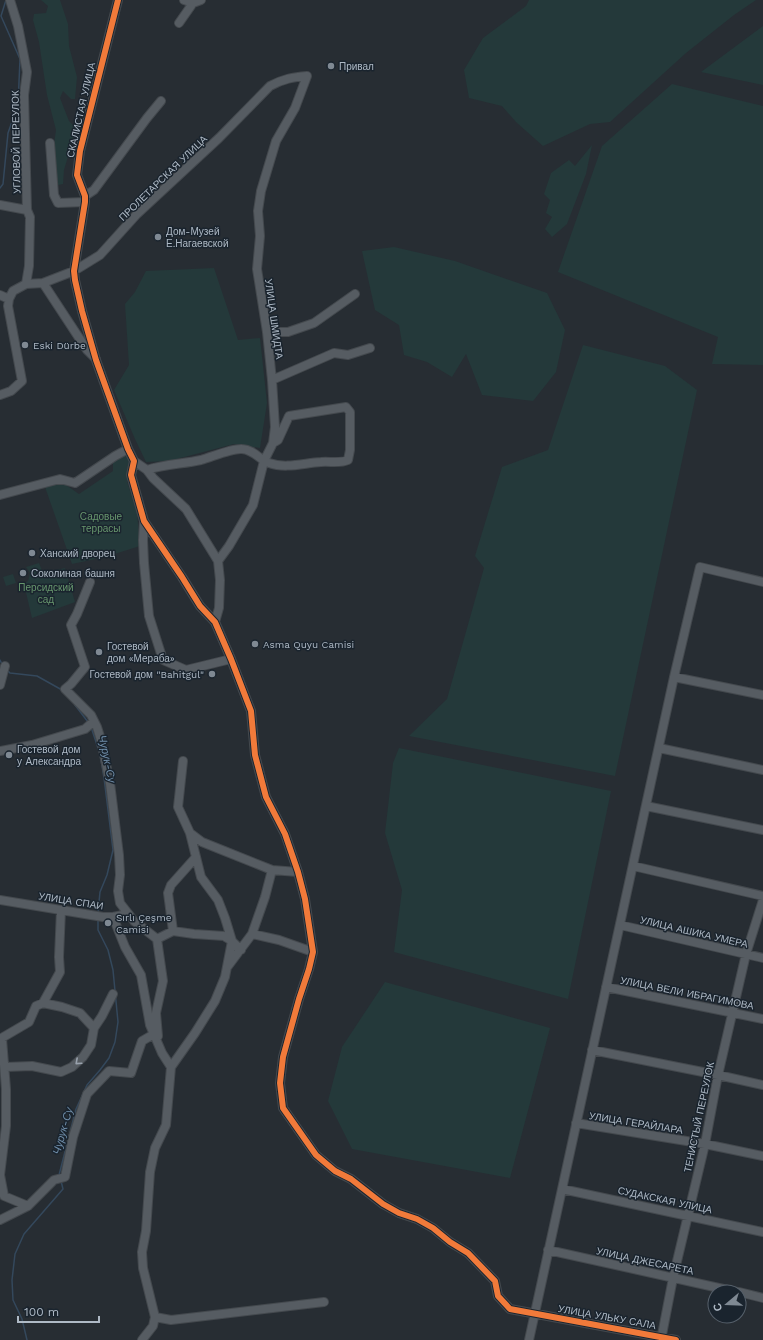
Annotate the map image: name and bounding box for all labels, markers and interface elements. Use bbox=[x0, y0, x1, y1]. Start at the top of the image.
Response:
street label: СКАЛИСТАЯ УЛИЦА bbox=[65, 61, 97, 159]
marker: Привал bbox=[326, 61, 336, 71]
place label: Привал bbox=[339, 61, 374, 72]
street label: УГЛОВОЙ ПЕРЕУЛОК bbox=[9, 90, 22, 194]
street label: ПРОЛЕТАРСКАЯ УЛИЦА bbox=[117, 133, 209, 223]
place label: Дом-Музей Е.Нагаевской bbox=[166, 226, 229, 249]
marker: Дом-Музей Е.Нагаевской bbox=[153, 232, 163, 242]
street label: УЛИЦА ШМИДТА bbox=[263, 278, 285, 360]
marker: Eski Dürbe bbox=[20, 340, 30, 350]
place label: Eski Dürbe bbox=[33, 340, 86, 351]
park label: Садовые террасы bbox=[80, 511, 123, 534]
marker: Ханский дворец bbox=[27, 548, 37, 558]
place label: Ханский дворец bbox=[40, 548, 115, 559]
marker: Соколиная башня bbox=[18, 568, 28, 578]
place label: Соколиная башня bbox=[31, 568, 115, 579]
park label: Персидский сад bbox=[18, 582, 74, 605]
marker: Asma Quyu Camisi bbox=[250, 639, 260, 649]
place label: Asma Quyu Camisi bbox=[263, 639, 354, 650]
place label: Гостевой дом «Мераба» bbox=[107, 641, 175, 664]
marker: Гостевой дом «Мераба» bbox=[94, 647, 104, 657]
place label: Гостевой дом "Bahitgul" bbox=[90, 669, 204, 680]
marker: Гостевой дом "Bahitgul" bbox=[207, 669, 217, 679]
water label: Чурук-Су bbox=[96, 734, 119, 785]
place label: Гостевой дом у Александра bbox=[17, 744, 81, 767]
marker: Гостевой дом у Александра bbox=[4, 750, 14, 760]
street label: УЛИЦА СПАИ bbox=[38, 890, 104, 912]
place label: Sırlı Çeşme Camisi bbox=[116, 912, 172, 935]
street label: УЛИЦА АШИКА УМЕРА bbox=[639, 914, 749, 950]
marker: Sırlı Çeşme Camisi bbox=[103, 918, 113, 928]
street label: УЛИЦА ВЕЛИ ИБРАГИМОВА bbox=[619, 975, 755, 1011]
one-way arrow bbox=[75, 1057, 83, 1065]
street label: ТЕНИСТЫЙ ПЕРЕУЛОК bbox=[681, 1060, 716, 1173]
water label: Чурук-Су bbox=[50, 1105, 76, 1156]
street label: УЛИЦА ГЕРАЙЛАРА bbox=[588, 1109, 684, 1136]
street label: СУДАКСКАЯ УЛИЦА bbox=[617, 1185, 713, 1215]
street label: УЛИЦА ДЖЕСАРЕТА bbox=[595, 1245, 695, 1277]
north arrow bbox=[707, 1284, 747, 1324]
scale bar bbox=[18, 1298, 99, 1324]
text: С bbox=[711, 1301, 725, 1313]
street label: УЛИЦА УЛЬКУ САЛА bbox=[557, 1303, 657, 1331]
text: 100 m bbox=[24, 1305, 59, 1319]

